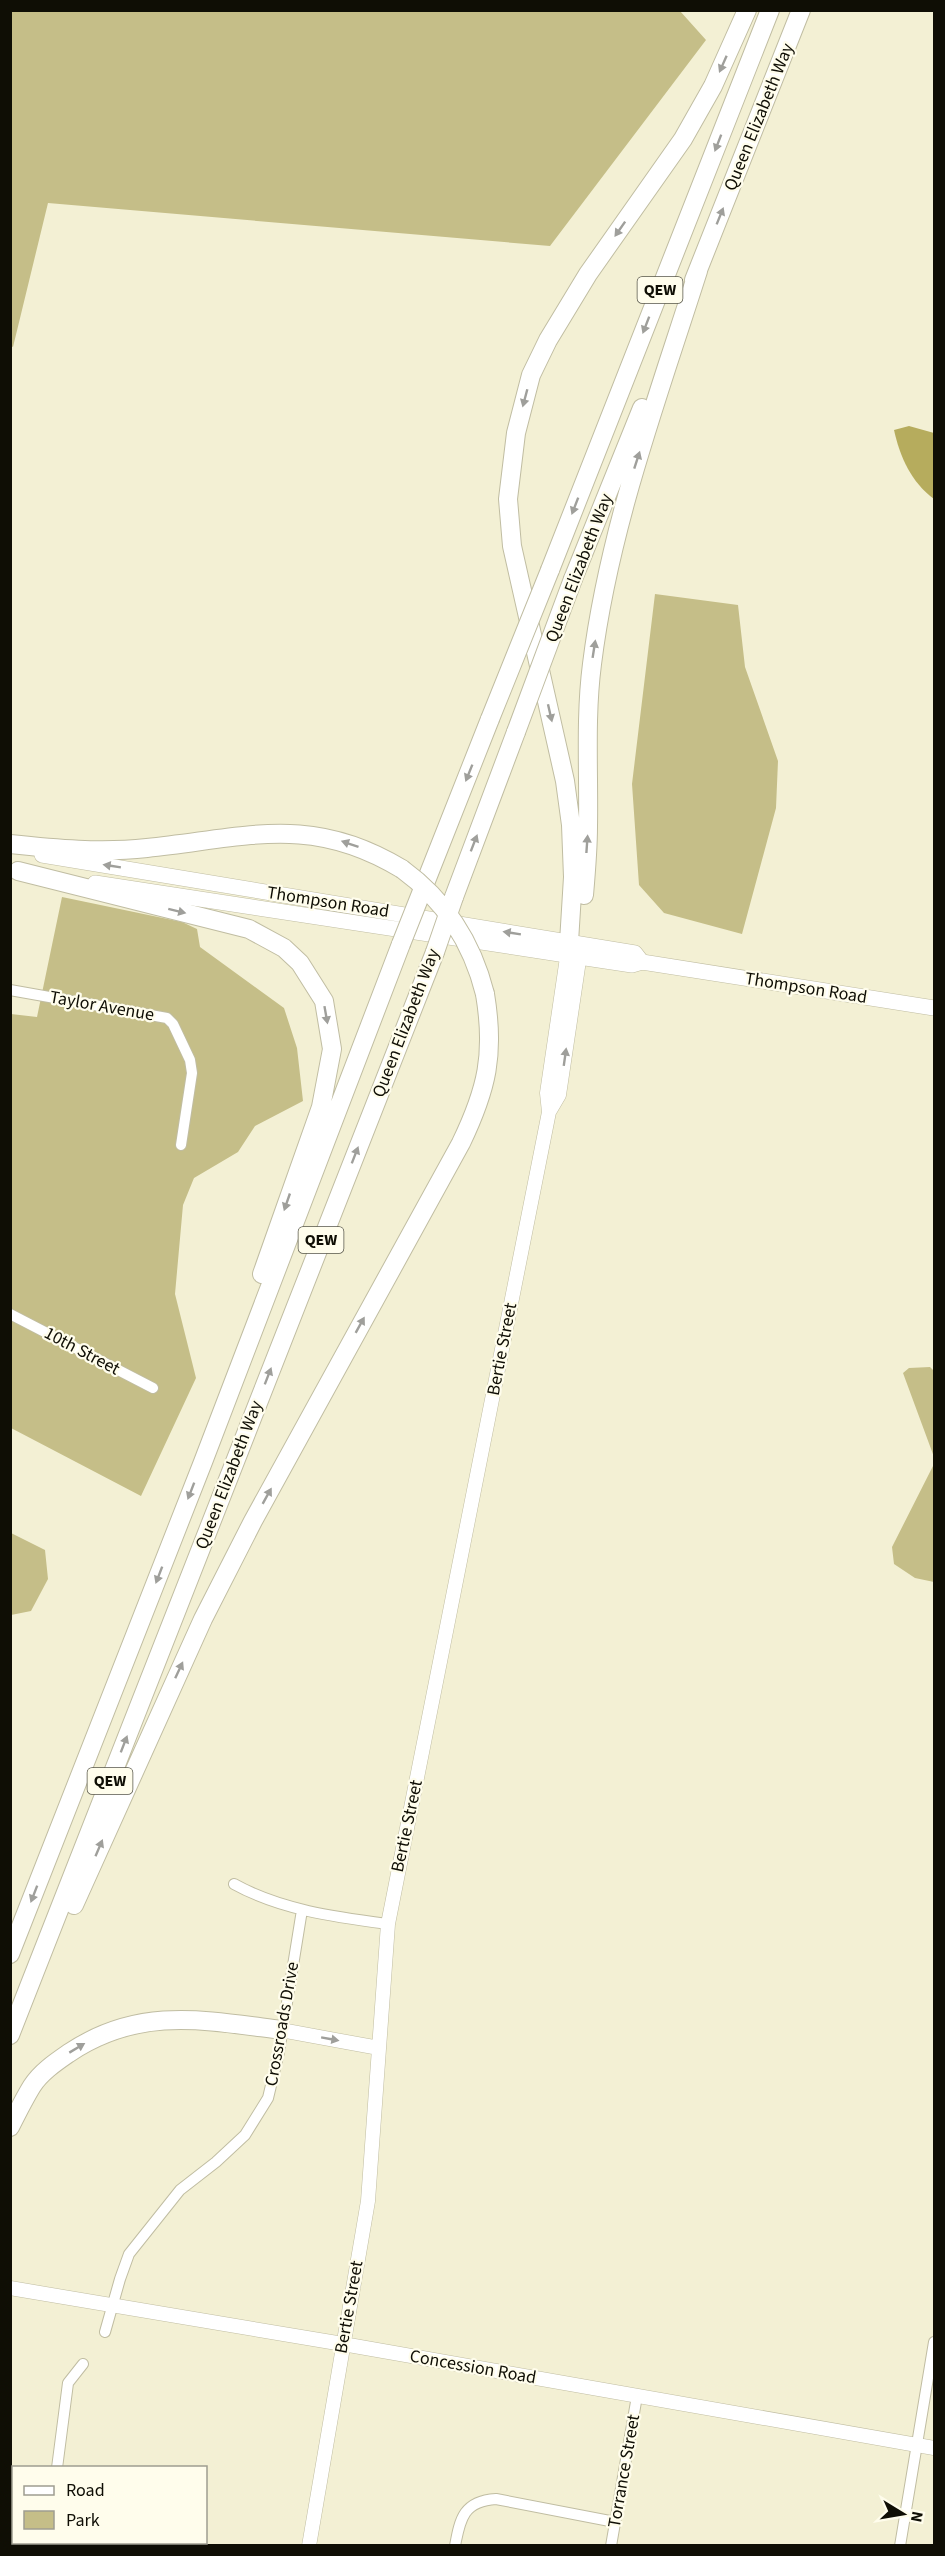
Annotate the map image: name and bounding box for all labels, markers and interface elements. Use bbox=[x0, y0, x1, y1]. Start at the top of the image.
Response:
street label: Queen Elizabeth Way bbox=[718, 39, 800, 195]
one-way arrow bbox=[719, 55, 728, 72]
one-way arrow bbox=[712, 134, 722, 152]
one-way arrow bbox=[716, 207, 725, 225]
one-way arrow bbox=[614, 220, 626, 236]
road number: QEW bbox=[638, 277, 682, 303]
one-way arrow bbox=[641, 316, 651, 334]
one-way arrow bbox=[520, 389, 530, 407]
one-way arrow bbox=[633, 451, 643, 469]
street label: Queen Elizabeth Way bbox=[539, 490, 619, 646]
one-way arrow bbox=[570, 497, 579, 515]
one-way arrow bbox=[589, 640, 598, 659]
one-way arrow bbox=[545, 704, 555, 722]
one-way arrow bbox=[463, 765, 473, 783]
one-way arrow bbox=[470, 833, 480, 851]
one-way arrow bbox=[583, 835, 592, 854]
one-way arrow bbox=[341, 839, 359, 848]
one-way arrow bbox=[102, 862, 121, 871]
street label: Thompson Road bbox=[265, 880, 391, 924]
one-way arrow bbox=[167, 907, 186, 917]
one-way arrow bbox=[502, 928, 521, 937]
street label: Queen Elizabeth Way bbox=[366, 945, 446, 1101]
street label: Thompson Road bbox=[743, 966, 869, 1010]
street label: Taylor Avenue bbox=[48, 985, 156, 1027]
one-way arrow bbox=[322, 1005, 331, 1024]
one-way arrow bbox=[560, 1047, 569, 1066]
one-way arrow bbox=[350, 1146, 360, 1164]
one-way arrow bbox=[282, 1194, 292, 1212]
road number: QEW bbox=[298, 1227, 344, 1253]
street label: Bertie Street bbox=[481, 1301, 523, 1397]
one-way arrow bbox=[355, 1317, 366, 1333]
street label: 10th Street bbox=[40, 1321, 124, 1381]
one-way arrow bbox=[264, 1367, 273, 1385]
street label: Queen Elizabeth Way bbox=[189, 1397, 269, 1553]
one-way arrow bbox=[186, 1482, 196, 1500]
one-way arrow bbox=[261, 1488, 272, 1504]
one-way arrow bbox=[153, 1566, 163, 1584]
one-way arrow bbox=[174, 1661, 184, 1679]
one-way arrow bbox=[119, 1735, 129, 1753]
road number: QEW bbox=[88, 1768, 132, 1794]
street label: Bertie Street bbox=[385, 1777, 429, 1875]
one-way arrow bbox=[94, 1839, 103, 1856]
one-way arrow bbox=[29, 1885, 39, 1903]
street label: Crossroads Drive bbox=[259, 1960, 305, 2088]
one-way arrow bbox=[321, 2035, 340, 2044]
one-way arrow bbox=[69, 2043, 86, 2053]
street label: Bertie Street bbox=[329, 2259, 369, 2355]
street label: Concession Road bbox=[408, 2344, 538, 2390]
street label: Torrance Street bbox=[602, 2412, 646, 2530]
legend bbox=[12, 2466, 207, 2544]
text: Road bbox=[66, 2478, 105, 2503]
north arrow bbox=[873, 2484, 933, 2544]
text: Park bbox=[66, 2508, 100, 2533]
text: N bbox=[905, 2509, 929, 2524]

